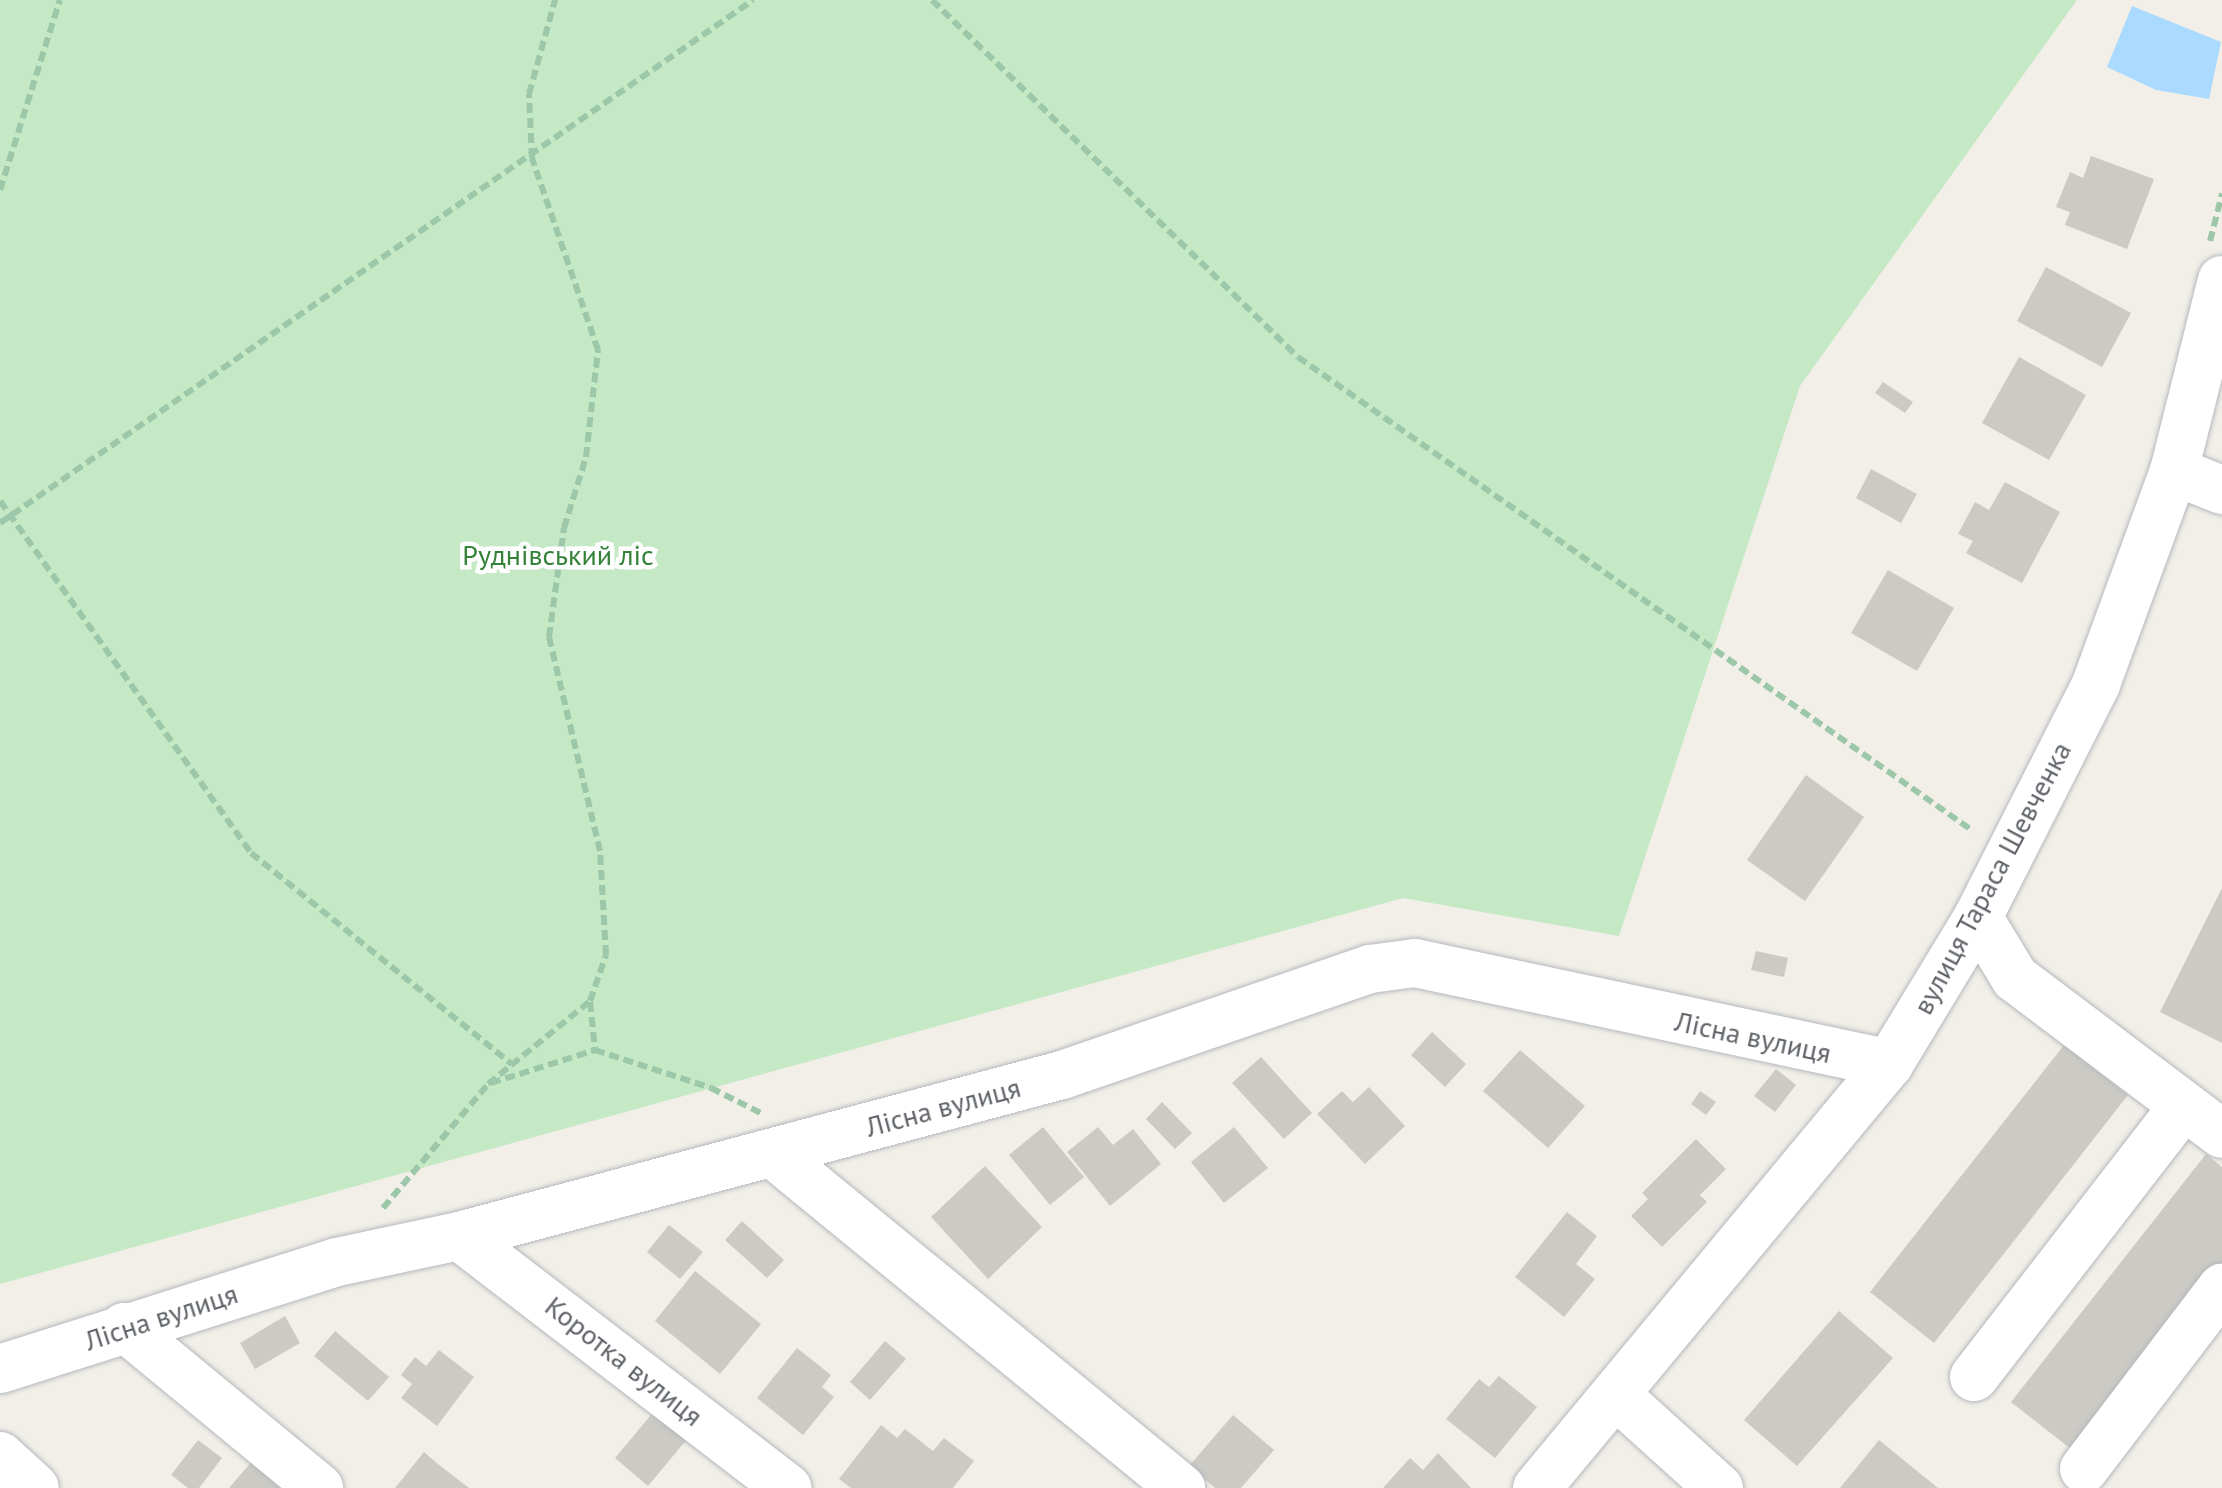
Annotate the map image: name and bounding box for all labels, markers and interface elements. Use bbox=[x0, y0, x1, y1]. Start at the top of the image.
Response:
park label: Руднівський ліс bbox=[462, 538, 654, 572]
street label: вулиця Тараса Шевченка bbox=[1906, 736, 2078, 1020]
street label: Лісна вулиця bbox=[1672, 1004, 1834, 1070]
street label: Лісна вулиця bbox=[862, 1070, 1024, 1144]
street label: Лісна вулиця bbox=[80, 1276, 242, 1358]
street label: Коротка вулиця bbox=[539, 1289, 709, 1433]

